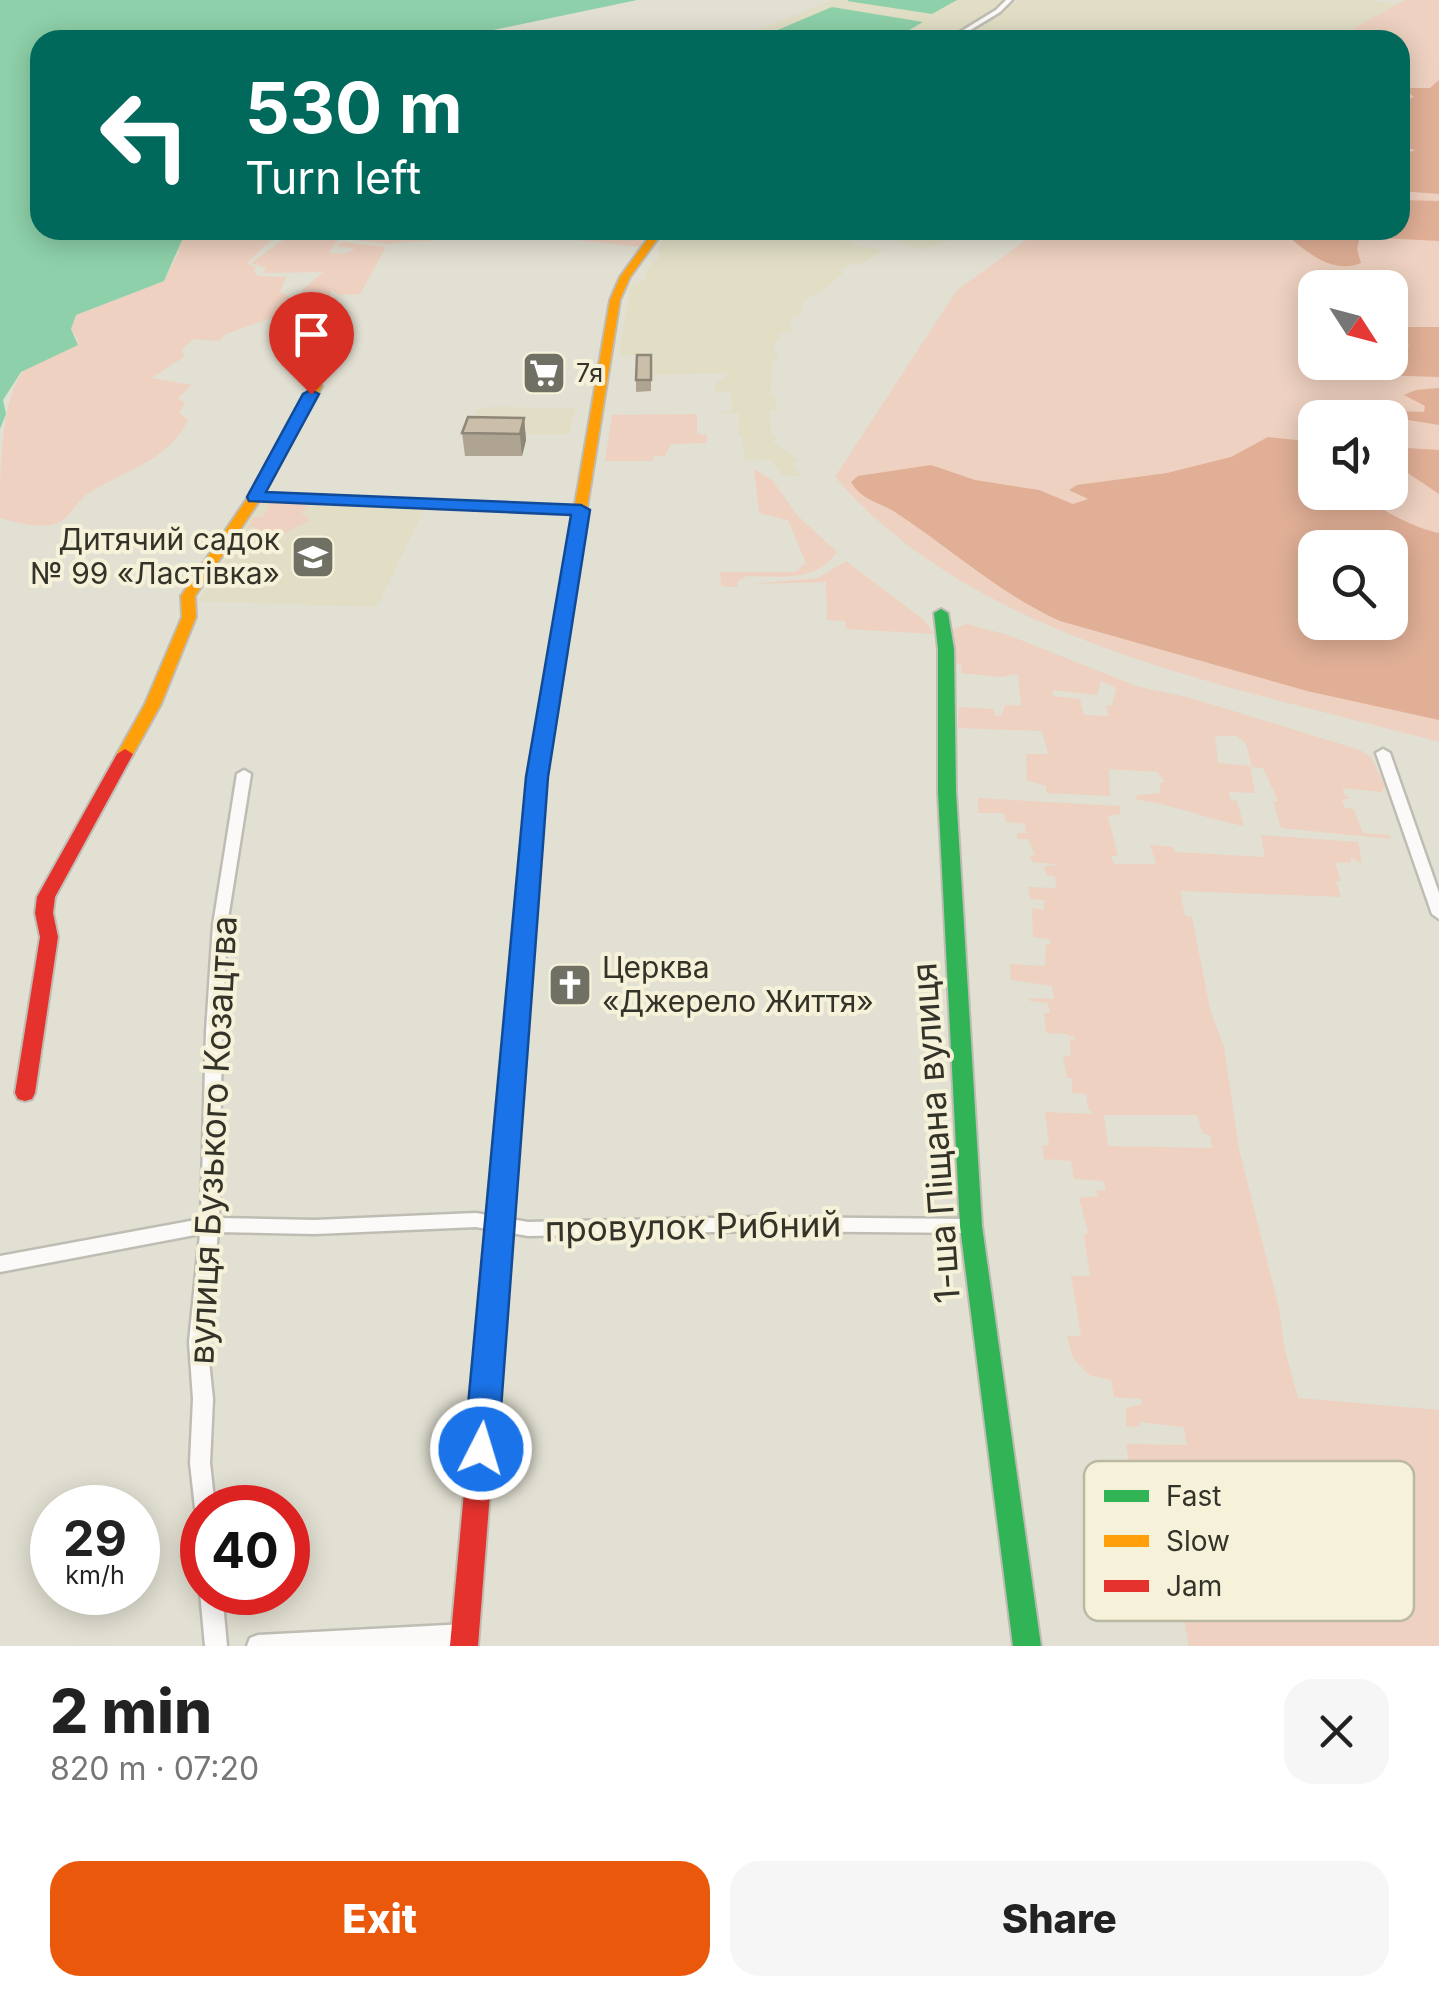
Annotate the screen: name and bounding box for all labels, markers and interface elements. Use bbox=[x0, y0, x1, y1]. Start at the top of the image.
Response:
text: 530 m bbox=[245, 65, 463, 150]
icon: left bbox=[80, 70, 210, 200]
text: Turn left bbox=[245, 150, 421, 205]
north arrow bbox=[1298, 270, 1408, 380]
map controls bbox=[1298, 270, 1408, 640]
pin bbox=[269, 292, 354, 395]
icon: arrive bbox=[284, 307, 339, 362]
supermarket icon: 7я bbox=[521, 350, 567, 396]
place label: 7я bbox=[576, 358, 603, 388]
button: sound bbox=[1298, 400, 1408, 510]
place label: Дитячий садок № 99 «Ластівка» bbox=[30, 521, 280, 591]
button: search bbox=[1298, 530, 1408, 640]
school or university icon: Дитячий садок № 99 «Ластівка» bbox=[290, 534, 336, 580]
street label: вулиця Бузького Козацтва bbox=[179, 915, 245, 1365]
place label: Церква «Джерело Життя» bbox=[602, 949, 874, 1019]
street label: 1-ша Піщана вулиця bbox=[902, 961, 968, 1305]
church icon: Церква «Джерело Життя» bbox=[547, 962, 593, 1008]
street label: провулок Рибний bbox=[544, 1202, 842, 1250]
position arrow bbox=[429, 1397, 533, 1501]
legend bbox=[1084, 1461, 1414, 1621]
text: Fast bbox=[1166, 1479, 1222, 1513]
speed limit sign: 40 bbox=[180, 1485, 310, 1615]
text: 29 bbox=[63, 1508, 127, 1568]
text: Slow bbox=[1166, 1524, 1230, 1558]
text: km/h bbox=[65, 1560, 125, 1590]
text: Jam bbox=[1166, 1569, 1222, 1603]
text: 2 min bbox=[50, 1675, 212, 1747]
button: close bbox=[1284, 1679, 1389, 1784]
text: 820 m · 07:20 bbox=[50, 1749, 259, 1788]
button: Exit bbox=[50, 1861, 710, 1976]
button: Share bbox=[730, 1861, 1389, 1976]

